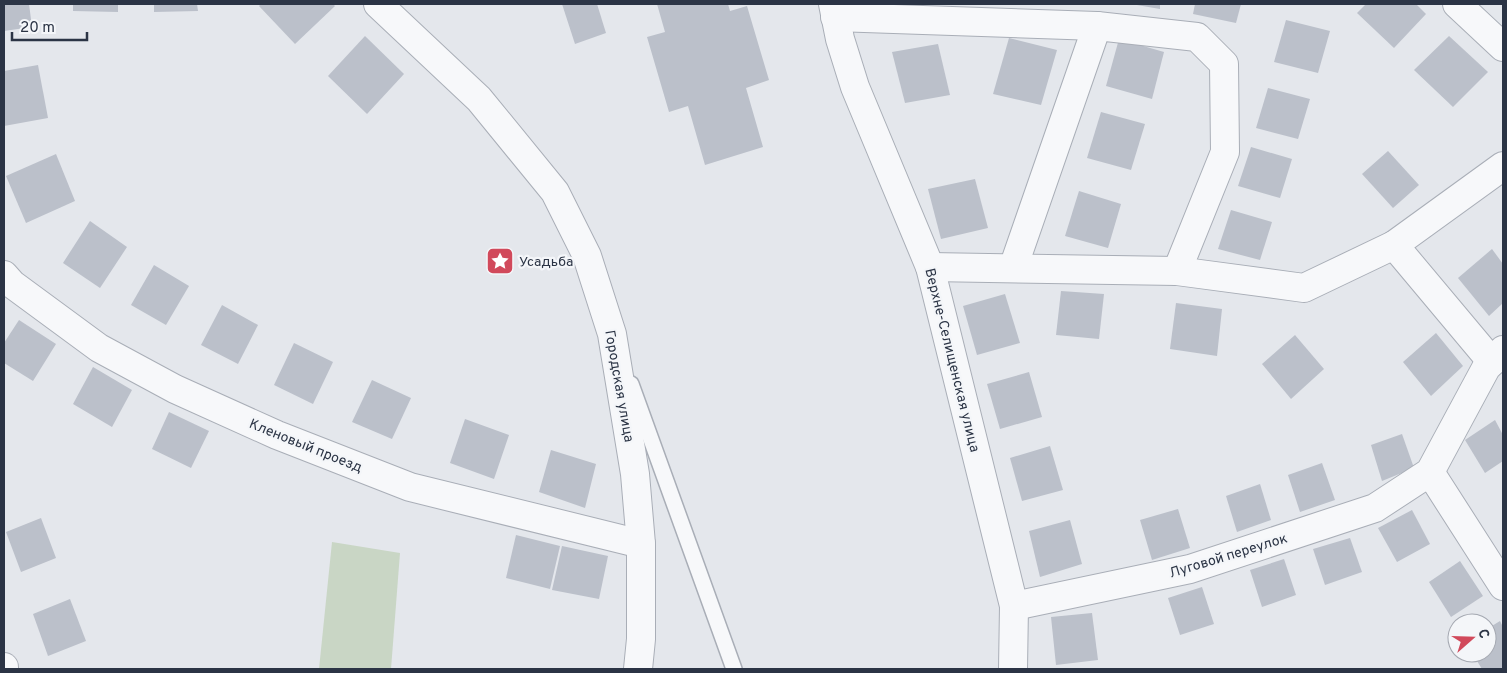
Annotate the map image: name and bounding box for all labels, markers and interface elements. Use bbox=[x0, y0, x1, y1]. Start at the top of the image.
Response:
scale bar bbox=[12, 10, 88, 42]
text: 20 m bbox=[20, 19, 55, 38]
place icon: Усадьба bbox=[485, 246, 515, 276]
place label: Усадьба bbox=[519, 254, 574, 271]
street label: Верхне-Селищенская улица bbox=[920, 267, 983, 454]
street label: Городская улица bbox=[600, 329, 637, 444]
street label: Кленовый проезд bbox=[246, 416, 365, 477]
street label: Луговой переулок bbox=[1167, 530, 1290, 582]
north arrow bbox=[1447, 613, 1497, 663]
text: С bbox=[1473, 627, 1492, 641]

